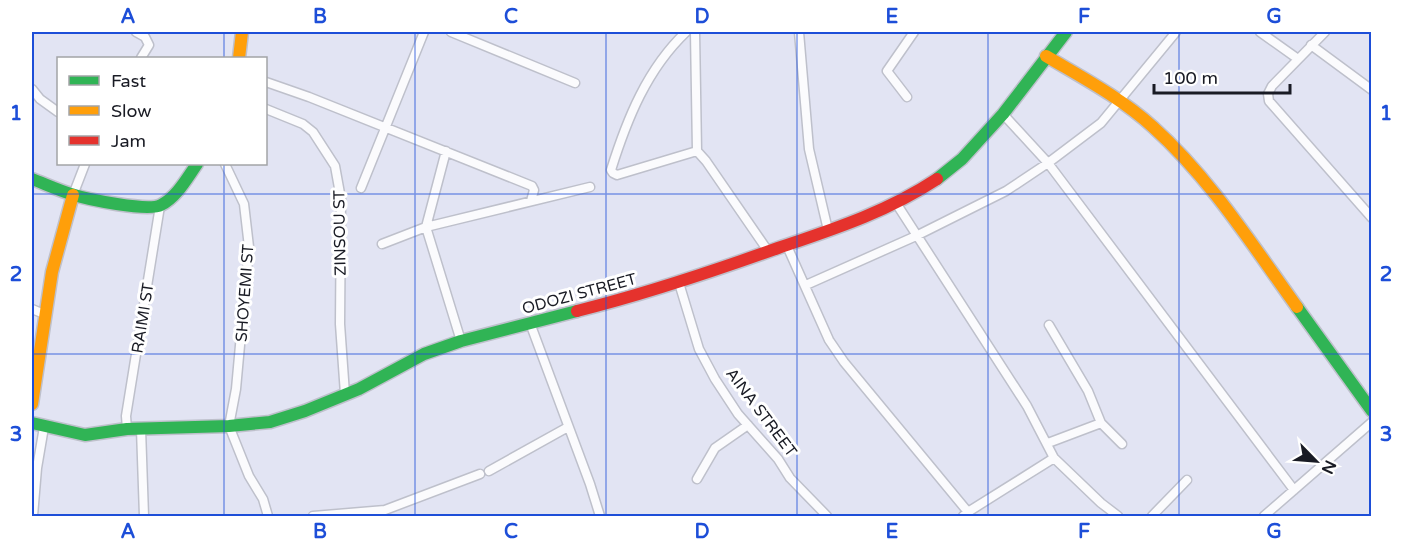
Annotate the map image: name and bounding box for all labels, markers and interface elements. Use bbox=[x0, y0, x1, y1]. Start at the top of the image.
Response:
text: A bbox=[121, 5, 136, 29]
text: B bbox=[313, 5, 327, 29]
text: C bbox=[504, 5, 518, 29]
text: D bbox=[694, 5, 710, 29]
text: E bbox=[886, 5, 899, 29]
text: F bbox=[1078, 5, 1090, 29]
text: G bbox=[1266, 5, 1282, 29]
legend bbox=[57, 57, 267, 165]
scale bar bbox=[1154, 57, 1290, 95]
text: 100 m bbox=[1163, 67, 1218, 89]
text: Fast bbox=[111, 70, 146, 92]
text: Slow bbox=[111, 100, 152, 122]
text: 1 bbox=[10, 102, 22, 126]
text: 1 bbox=[1380, 102, 1392, 126]
text: Jam bbox=[111, 130, 146, 152]
street label: ZINSOU ST bbox=[329, 190, 351, 276]
street label: SHOYEMI ST bbox=[232, 243, 258, 343]
text: 2 bbox=[10, 263, 22, 287]
text: 2 bbox=[1380, 263, 1392, 287]
street label: ODOZI STREET bbox=[520, 269, 639, 319]
street label: RAIMI ST bbox=[128, 281, 158, 355]
street label: AINA STREET bbox=[721, 364, 801, 461]
text: 3 bbox=[10, 423, 22, 447]
text: 3 bbox=[1380, 423, 1392, 447]
north arrow bbox=[1286, 431, 1346, 491]
text: N bbox=[1317, 457, 1340, 477]
text: A bbox=[121, 520, 136, 544]
text: B bbox=[313, 520, 327, 544]
text: C bbox=[504, 520, 518, 544]
text: D bbox=[694, 520, 710, 544]
text: E bbox=[886, 520, 899, 544]
text: F bbox=[1078, 520, 1090, 544]
text: G bbox=[1266, 520, 1282, 544]

